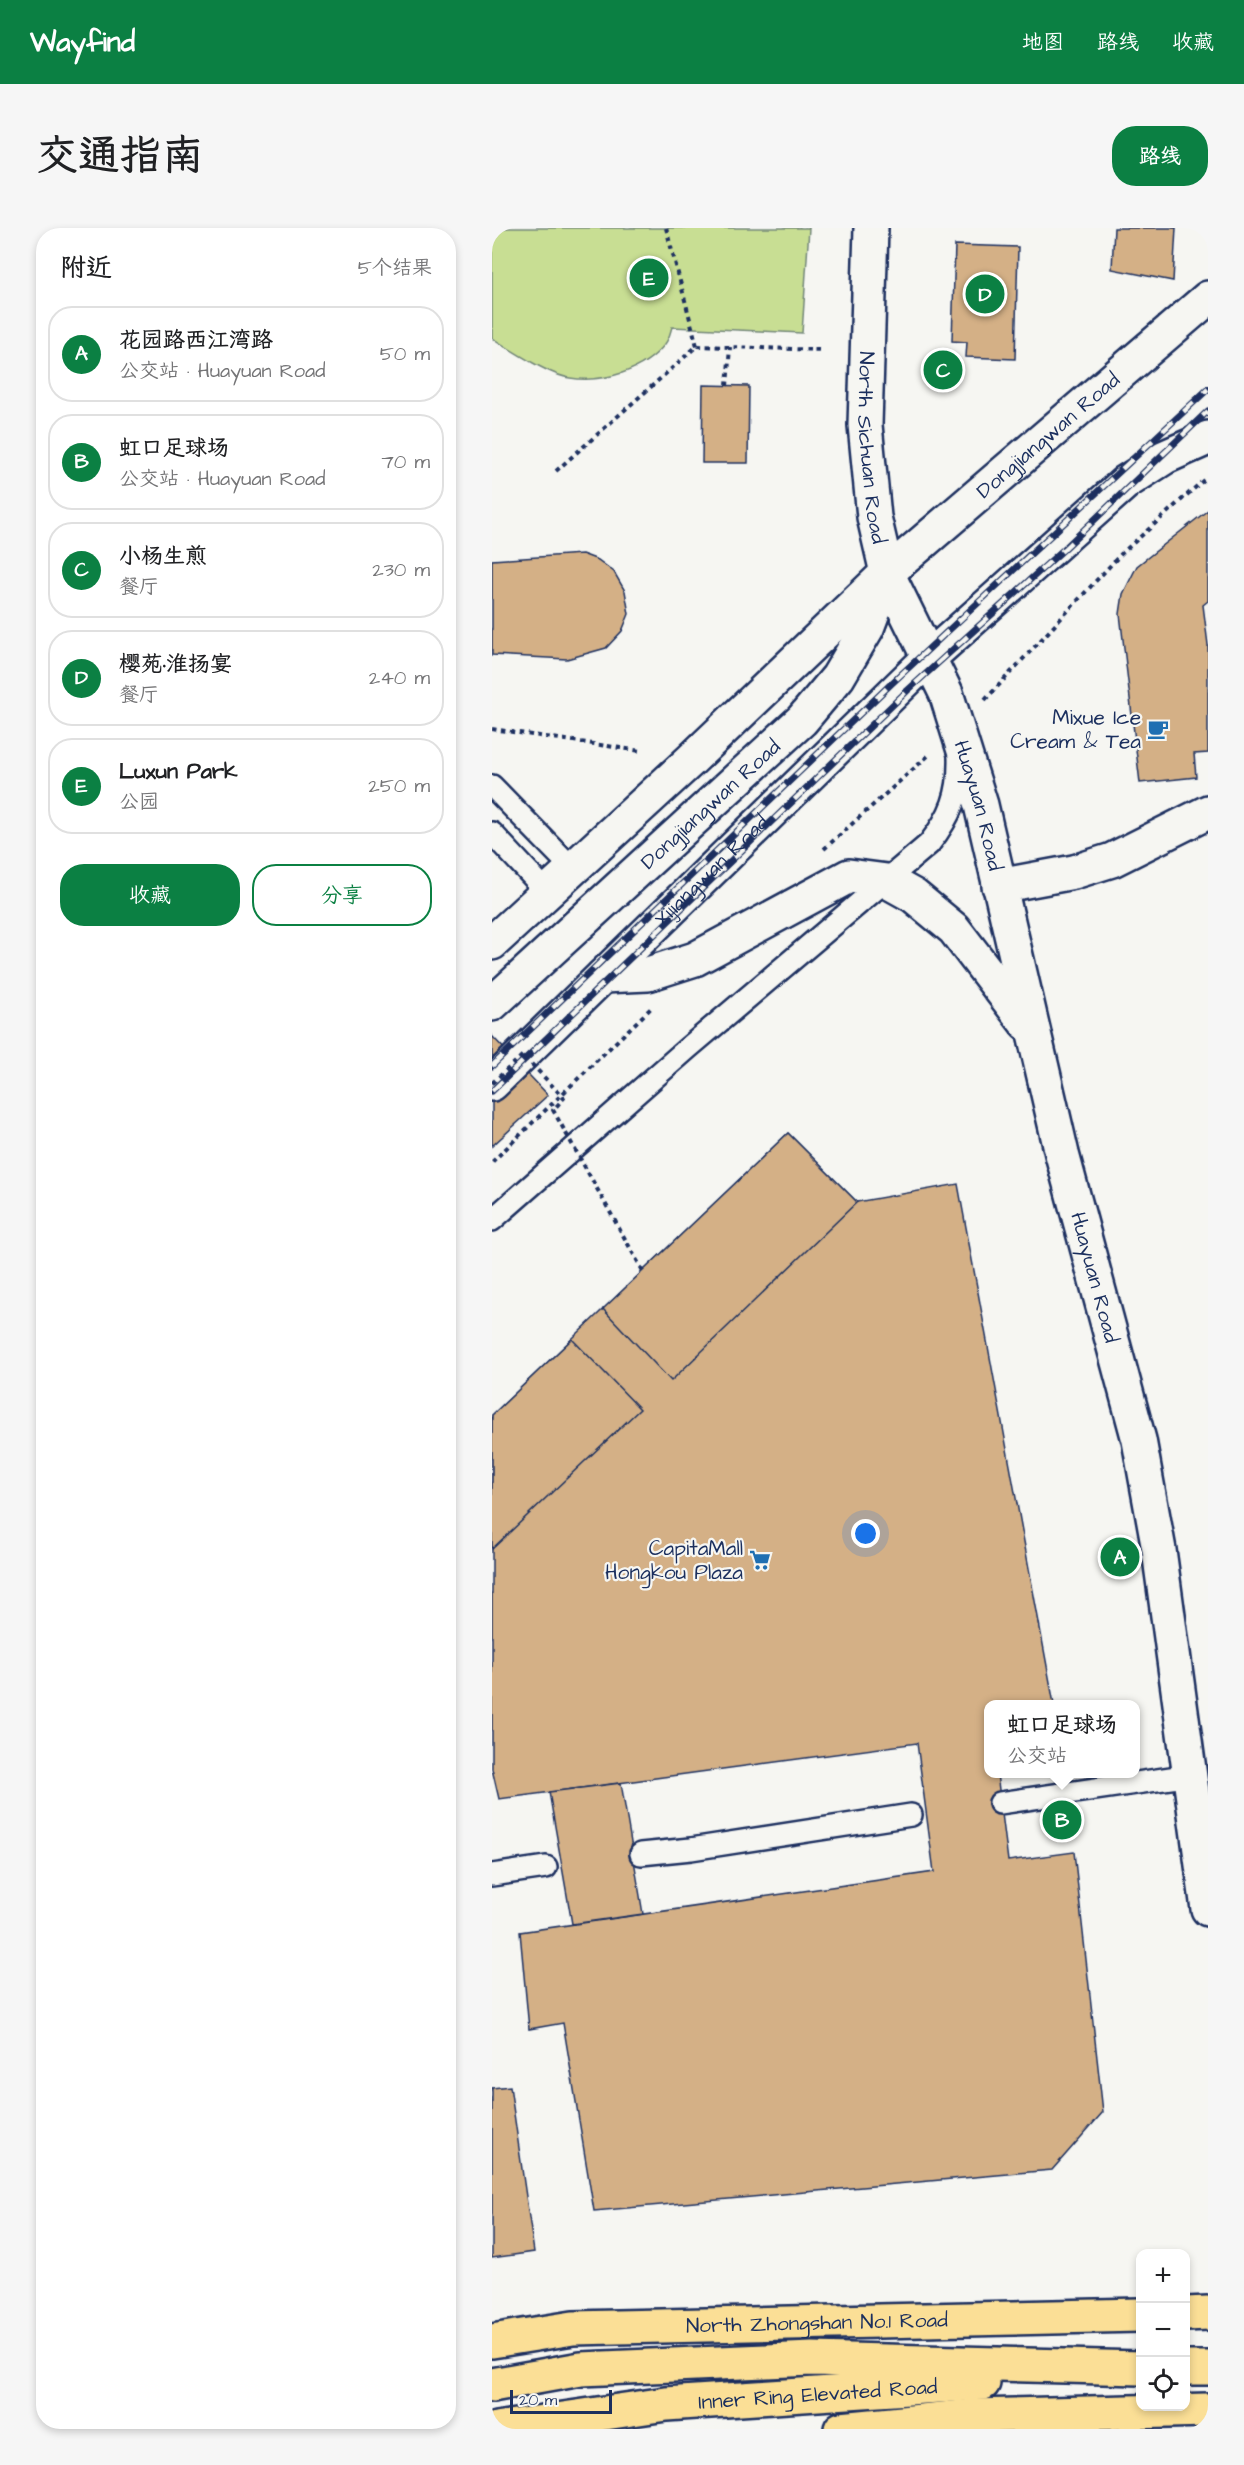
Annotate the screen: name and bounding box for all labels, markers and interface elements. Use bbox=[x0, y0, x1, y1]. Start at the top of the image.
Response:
text: Wayfind bbox=[30, 23, 135, 62]
text: 地图 bbox=[1022, 28, 1064, 57]
text: 路线 bbox=[1097, 28, 1139, 57]
text: 收藏 bbox=[1172, 28, 1214, 57]
button: 路线 bbox=[1112, 126, 1208, 186]
text: 交通指南 bbox=[36, 128, 204, 186]
text: 附近 bbox=[60, 250, 112, 286]
text: 5个结果 bbox=[358, 254, 432, 282]
pin: E bbox=[630, 256, 668, 300]
pin: D bbox=[966, 272, 1004, 316]
text: 花园路西江湾路 bbox=[119, 325, 273, 356]
text: A bbox=[75, 340, 88, 368]
text: 50 m bbox=[380, 340, 430, 368]
pin: C bbox=[924, 348, 962, 392]
street label: North Sichuan Road bbox=[850, 351, 894, 547]
text: 公交站 · Huayuan Road bbox=[119, 357, 326, 385]
street label: Dongjiangwan Road bbox=[970, 365, 1126, 505]
text: 虹口足球场 bbox=[119, 433, 229, 464]
text: B bbox=[74, 448, 89, 476]
text: 70 m bbox=[382, 448, 430, 476]
text: 公交站 · Huayuan Road bbox=[119, 465, 326, 493]
text: 小杨生煎 bbox=[119, 541, 207, 572]
text: C bbox=[74, 556, 89, 584]
text: 230 m bbox=[372, 556, 430, 584]
text: 餐厅 bbox=[119, 573, 159, 601]
text: 樱苑·淮扬宴 bbox=[119, 649, 232, 680]
text: D bbox=[75, 664, 88, 692]
text: 240 m bbox=[369, 664, 430, 692]
text: 餐厅 bbox=[119, 681, 159, 709]
place label: Mixue Ice Cream & Tea bbox=[1010, 703, 1141, 756]
cafe icon: Mixue Ice Cream & Tea bbox=[1146, 717, 1170, 741]
street label: Dongjiangwan Road bbox=[634, 732, 787, 876]
street label: Huayuan Road bbox=[947, 737, 1010, 874]
text: Luxun Park bbox=[119, 756, 238, 787]
text: E bbox=[76, 772, 87, 800]
text: 250 m bbox=[368, 772, 430, 800]
text: 公园 bbox=[119, 788, 159, 816]
street label: Xijiangwan Road bbox=[647, 808, 775, 933]
button: 收藏 bbox=[60, 864, 240, 926]
button: 分享 bbox=[252, 864, 432, 926]
street label: Huayuan Road bbox=[1064, 1209, 1127, 1346]
your location bbox=[851, 1519, 880, 1548]
place label: CapitaMall Hongkou Plaza bbox=[605, 1534, 743, 1589]
pin: A bbox=[1100, 1534, 1140, 1580]
supermarket icon: CapitaMall Hongkou Plaza bbox=[748, 1548, 772, 1572]
popup bbox=[984, 1700, 1140, 1778]
text: 虹口足球场 bbox=[1007, 1710, 1117, 1741]
text: 公交站 bbox=[1007, 1742, 1067, 1770]
pin: B bbox=[1042, 1798, 1082, 1842]
map controls bbox=[1136, 2249, 1190, 2411]
button: + bbox=[1136, 2249, 1190, 2303]
button: − bbox=[1136, 2303, 1190, 2357]
street label: North Zhongshan No.1 Road bbox=[686, 2305, 948, 2340]
button: locate bbox=[1136, 2357, 1190, 2411]
street label: Inner Ring Elevated Road bbox=[697, 2372, 939, 2416]
scale bar bbox=[510, 2387, 612, 2414]
text: 20 m bbox=[519, 2389, 557, 2411]

